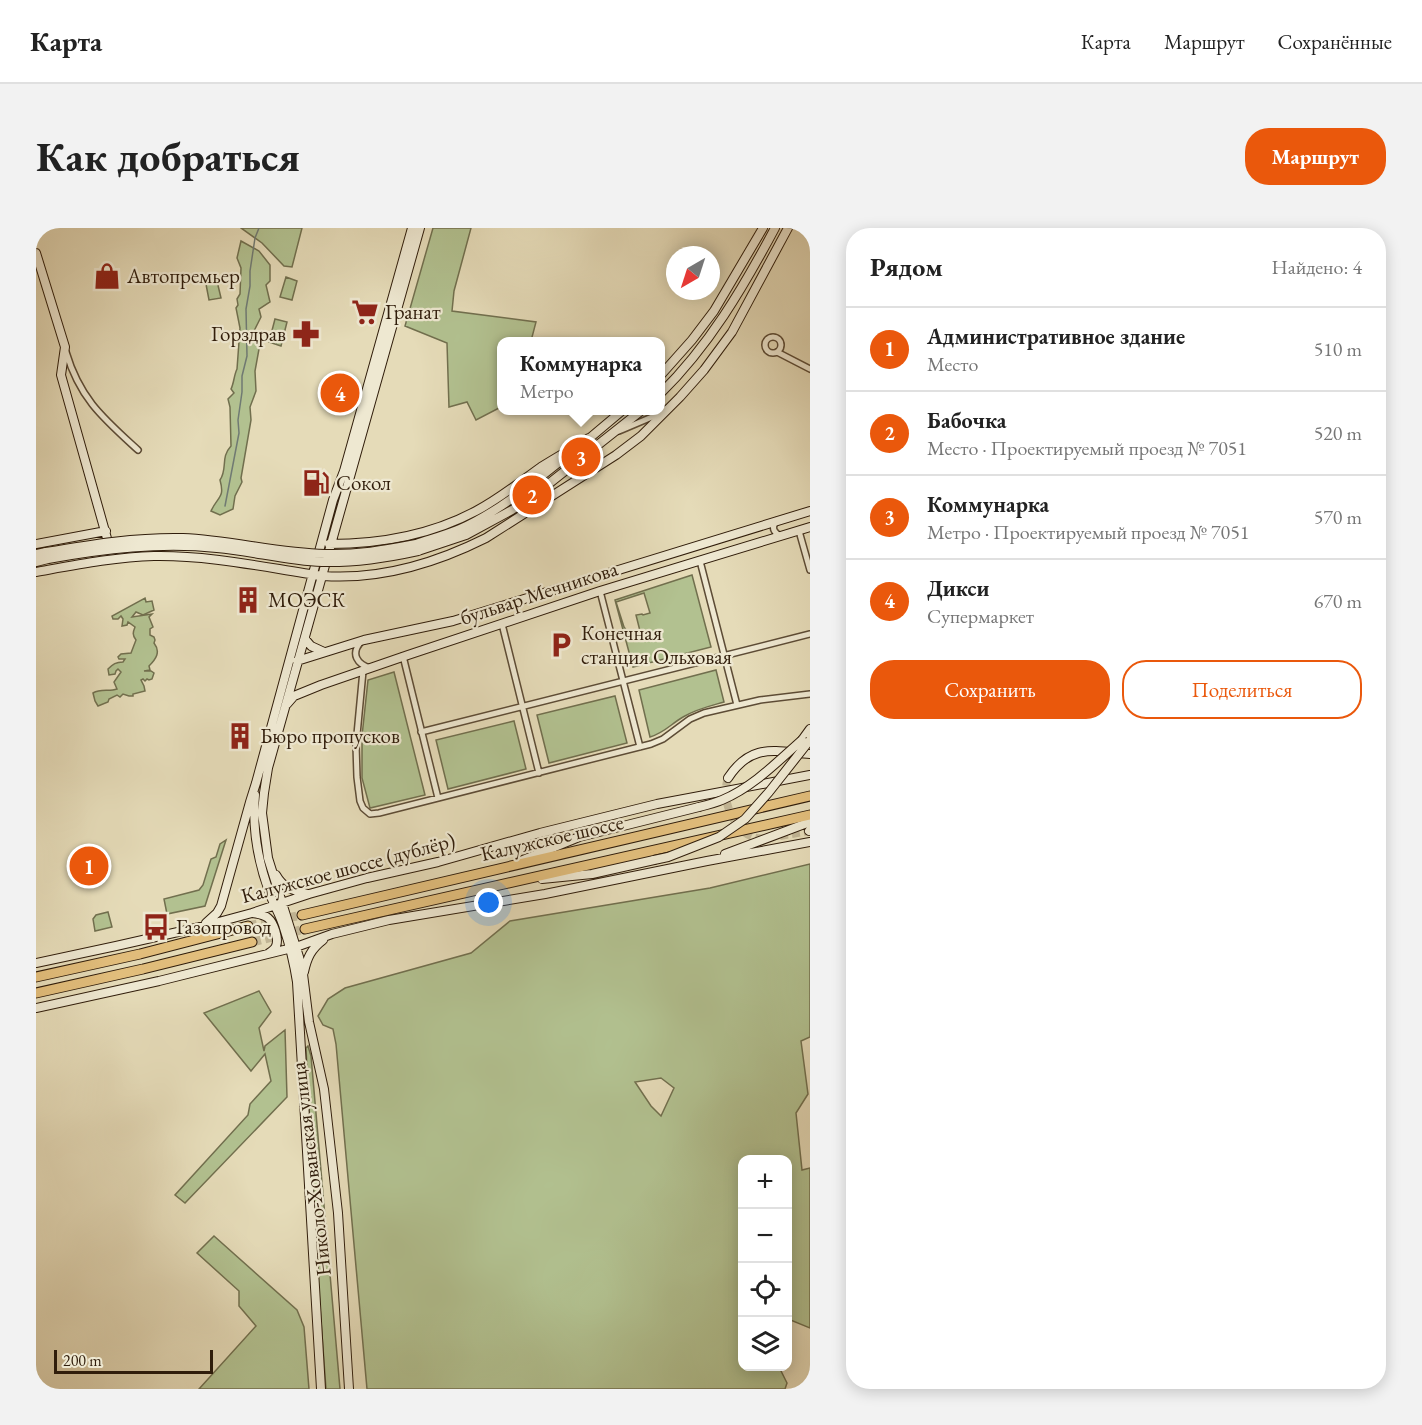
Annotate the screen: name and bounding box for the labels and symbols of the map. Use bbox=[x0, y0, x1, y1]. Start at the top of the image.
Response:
north arrow bbox=[666, 246, 720, 300]
shop icon: Автопремьер bbox=[92, 261, 122, 291]
place label: Автопремьер bbox=[126, 262, 240, 289]
supermarket icon: Гранат bbox=[350, 297, 380, 327]
place label: Гранат bbox=[385, 298, 441, 325]
pharmacy icon: Горздрав bbox=[291, 319, 321, 349]
place label: Горздрав bbox=[211, 320, 286, 347]
pin: 4 bbox=[320, 370, 360, 416]
pin: 3 bbox=[562, 434, 600, 480]
fuel station icon: Сокол bbox=[301, 468, 331, 498]
place label: Сокол bbox=[336, 469, 391, 496]
pin: 2 bbox=[512, 472, 552, 518]
street label: бульвар Мечникова bbox=[457, 554, 622, 631]
building icon: МОЭСК bbox=[233, 585, 263, 615]
place label: МОЭСК bbox=[268, 586, 346, 613]
place label: Конечная станция Ольховая bbox=[581, 619, 732, 670]
parking icon: Конечная станция Ольховая bbox=[546, 630, 576, 660]
building icon: Бюро пропусков bbox=[225, 721, 255, 751]
place label: Бюро пропусков bbox=[260, 722, 400, 749]
street label: Калужское шоссе bbox=[478, 808, 626, 867]
street label: Калужское шоссе (дублёр) bbox=[238, 826, 458, 909]
pin: 1 bbox=[70, 844, 108, 888]
your location bbox=[474, 888, 503, 917]
bus stop icon: Газопровод bbox=[141, 912, 171, 942]
place label: Газопровод bbox=[176, 913, 272, 940]
street label: Николо-Хованская улица bbox=[284, 1060, 337, 1278]
scale bar bbox=[54, 1347, 213, 1374]

